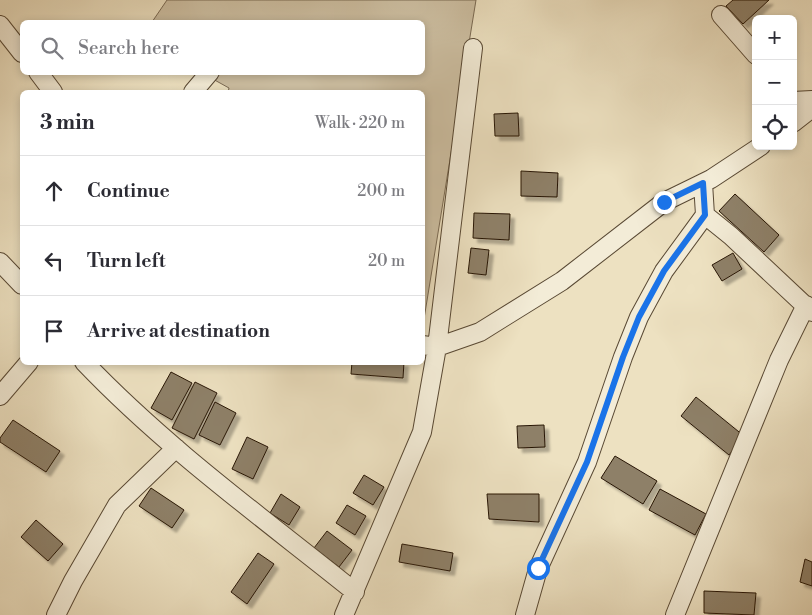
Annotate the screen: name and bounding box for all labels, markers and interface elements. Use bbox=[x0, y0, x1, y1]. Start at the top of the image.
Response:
map controls bbox=[752, 15, 797, 150]
button: + bbox=[752, 15, 797, 60]
search box bbox=[20, 20, 425, 75]
icon: search bbox=[38, 34, 66, 62]
text: Search here bbox=[78, 36, 179, 60]
button: − bbox=[752, 60, 797, 105]
button: locate bbox=[752, 105, 797, 150]
text: 3 min bbox=[40, 110, 95, 136]
text: Walk · 220 m bbox=[315, 113, 405, 133]
icon: ahead bbox=[40, 177, 68, 205]
text: Continue bbox=[87, 179, 170, 203]
text: 200 m bbox=[357, 181, 405, 201]
route end bbox=[653, 191, 676, 214]
icon: left bbox=[40, 247, 68, 275]
text: Turn left bbox=[87, 249, 166, 273]
text: 20 m bbox=[368, 251, 405, 271]
icon: arrive bbox=[40, 317, 68, 345]
text: Arrive at destination bbox=[87, 319, 270, 343]
route start bbox=[527, 557, 550, 580]

